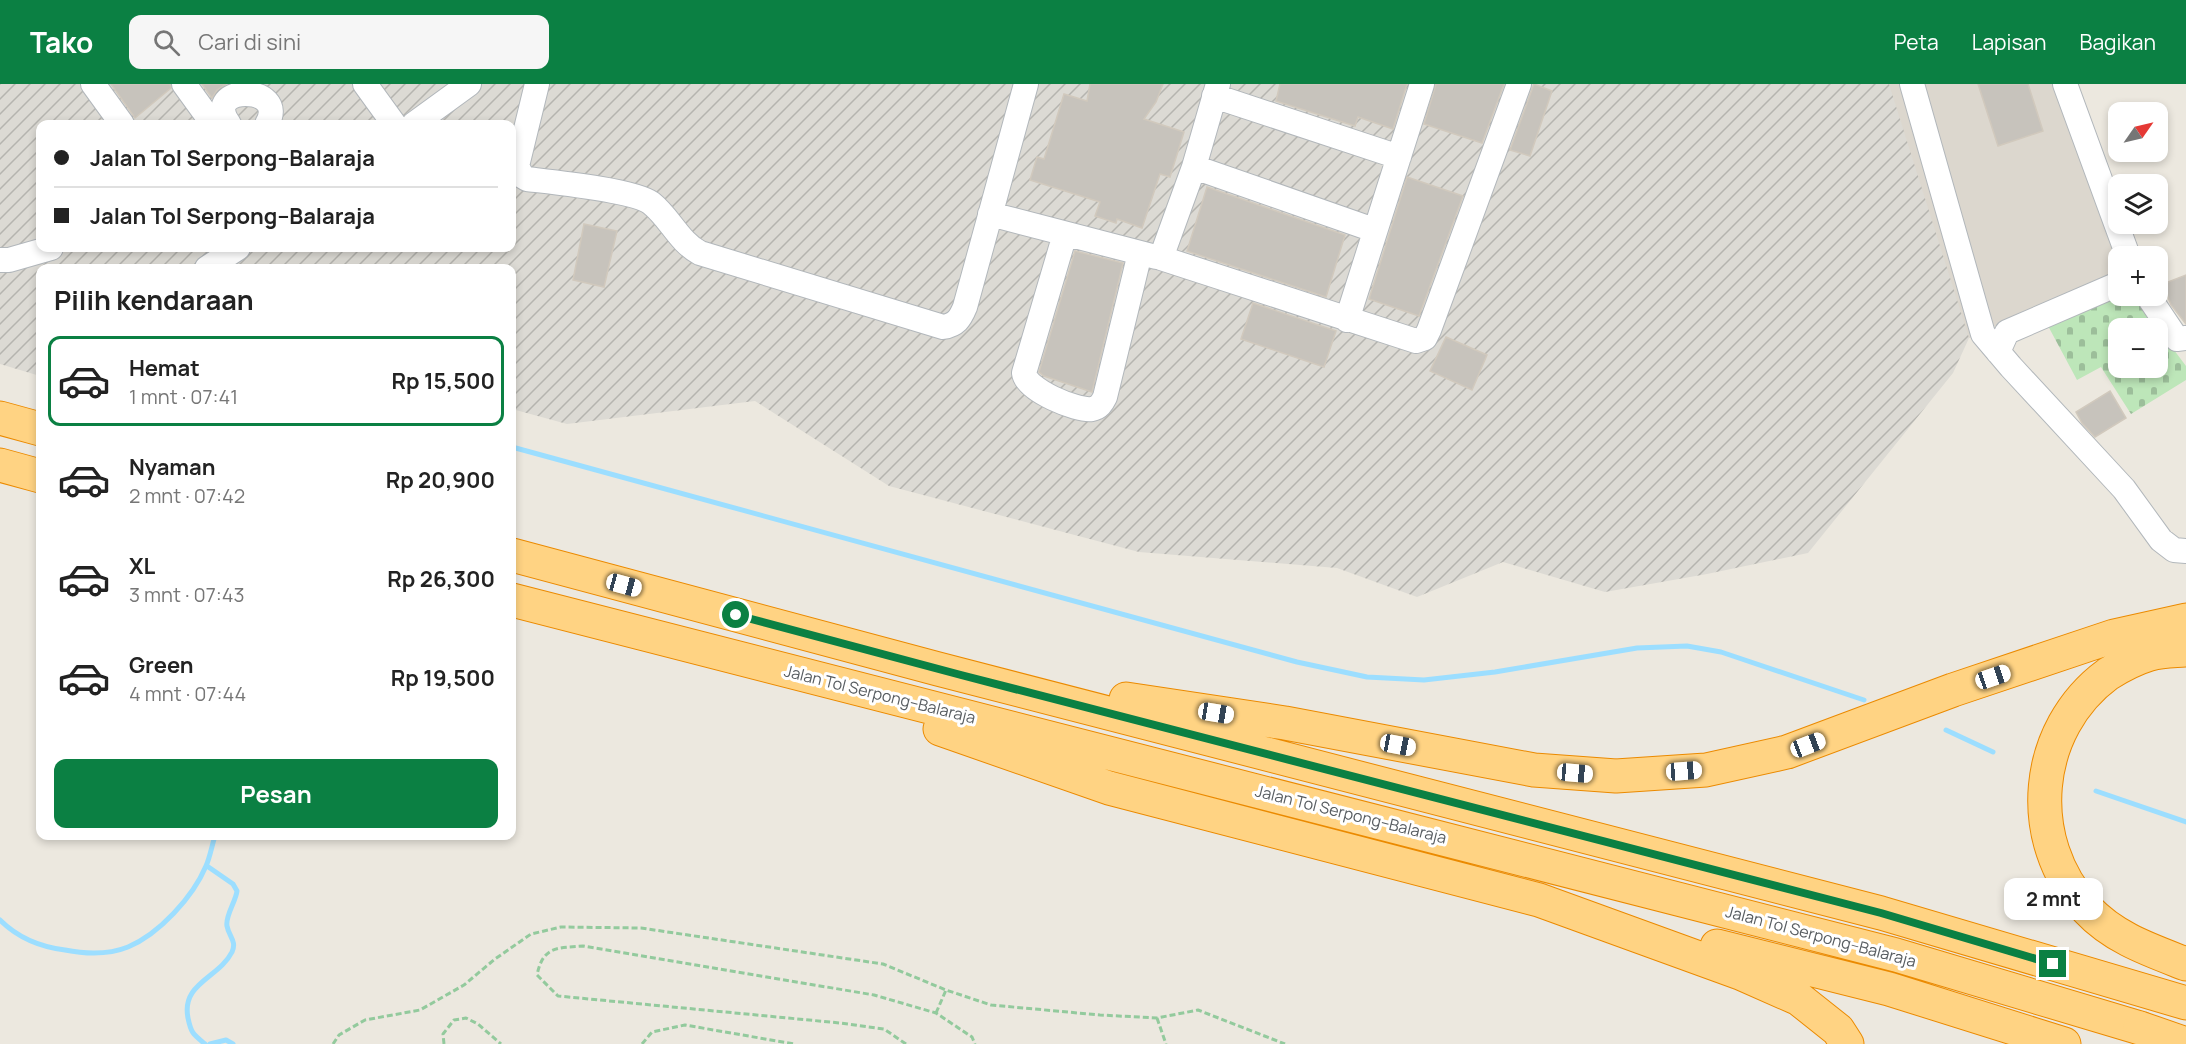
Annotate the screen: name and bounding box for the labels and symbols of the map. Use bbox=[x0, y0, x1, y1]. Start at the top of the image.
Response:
north arrow bbox=[2108, 102, 2168, 162]
car bbox=[604, 572, 644, 598]
route start bbox=[722, 601, 749, 628]
street label: Jalan Tol Serpong–Balaraja bbox=[782, 660, 978, 728]
car bbox=[1973, 663, 2013, 691]
car bbox=[1197, 701, 1235, 725]
car bbox=[1788, 730, 1828, 760]
car bbox=[1379, 733, 1417, 757]
car bbox=[1665, 761, 1703, 781]
car bbox=[1556, 762, 1594, 784]
street label: Jalan Tol Serpong–Balaraja bbox=[1253, 780, 1449, 848]
callout: 2 mnt bbox=[2004, 877, 2102, 919]
street label: Jalan Tol Serpong–Balaraja bbox=[1723, 900, 1919, 972]
route end bbox=[2039, 950, 2066, 977]

